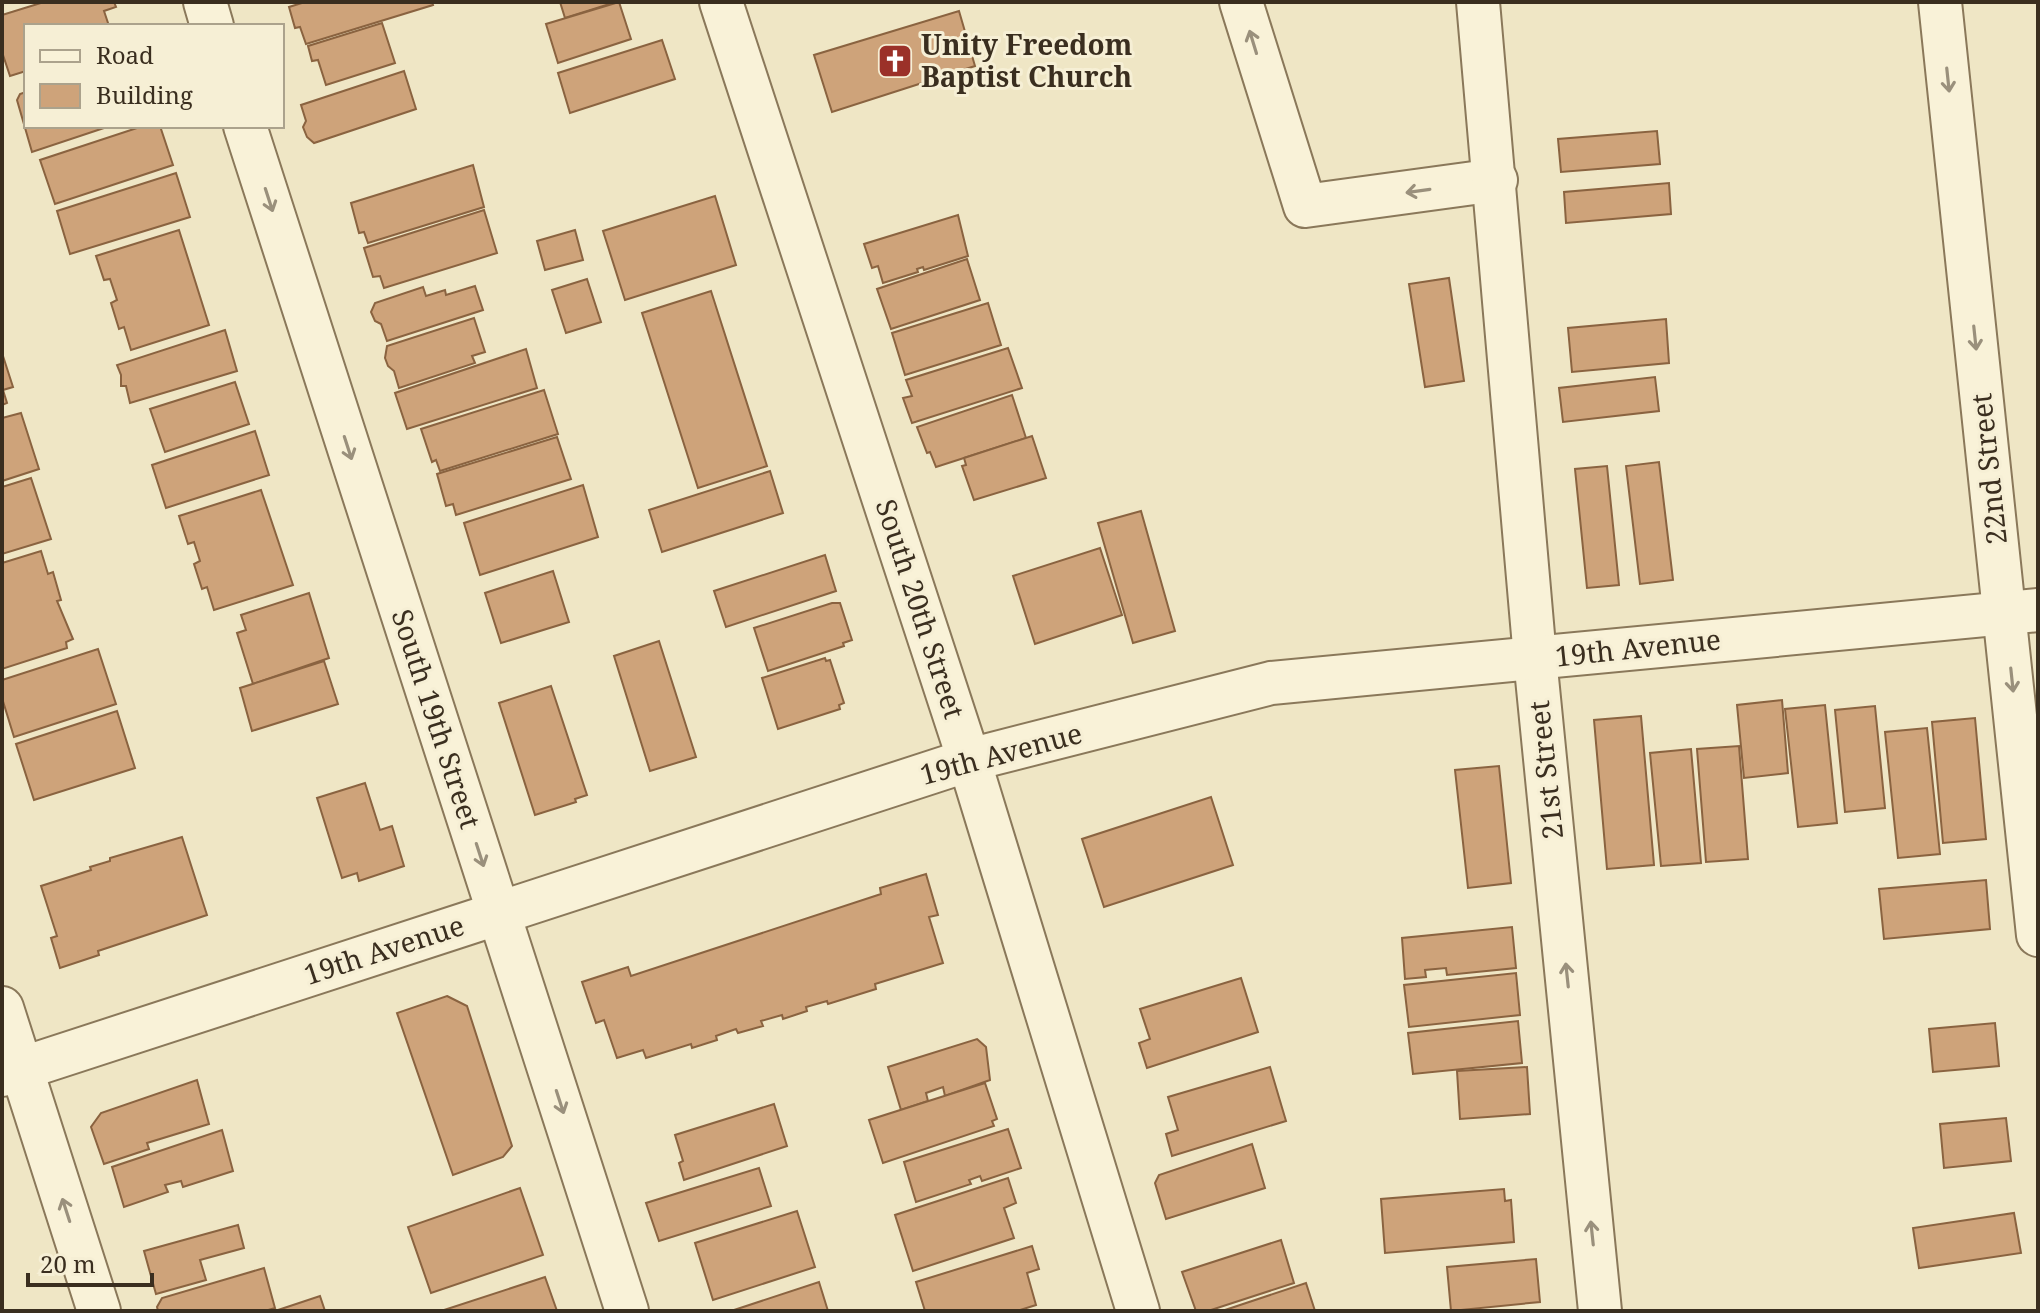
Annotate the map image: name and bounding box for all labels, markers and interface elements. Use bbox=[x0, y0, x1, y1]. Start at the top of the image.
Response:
legend bbox=[24, 24, 284, 128]
place label: Unity Freedom Baptist Church bbox=[921, 25, 1132, 95]
one-way arrow bbox=[1245, 30, 1260, 55]
text: Road bbox=[96, 38, 154, 71]
church icon: Unity Freedom Baptist Church bbox=[876, 42, 914, 80]
one-way arrow bbox=[1940, 66, 1955, 92]
text: Building bbox=[96, 78, 193, 111]
one-way arrow bbox=[1406, 184, 1431, 199]
one-way arrow bbox=[262, 188, 277, 213]
one-way arrow bbox=[1968, 324, 1983, 351]
street label: 22nd Street bbox=[1961, 391, 2015, 547]
one-way arrow bbox=[342, 435, 357, 460]
street label: South 20th Street bbox=[868, 494, 974, 723]
street label: South 19th Street bbox=[384, 604, 490, 833]
street label: 19th Avenue bbox=[1553, 619, 1723, 675]
one-way arrow bbox=[2004, 666, 2019, 693]
street label: 21st Street bbox=[1519, 699, 1571, 841]
street label: 19th Avenue bbox=[916, 713, 1086, 793]
one-way arrow bbox=[474, 842, 488, 867]
street label: 19th Avenue bbox=[299, 905, 469, 993]
one-way arrow bbox=[1559, 962, 1574, 989]
one-way arrow bbox=[553, 1090, 568, 1115]
one-way arrow bbox=[58, 1198, 73, 1223]
one-way arrow bbox=[1585, 1220, 1600, 1247]
scale bar bbox=[28, 1237, 152, 1287]
text: 20 m bbox=[40, 1247, 96, 1280]

